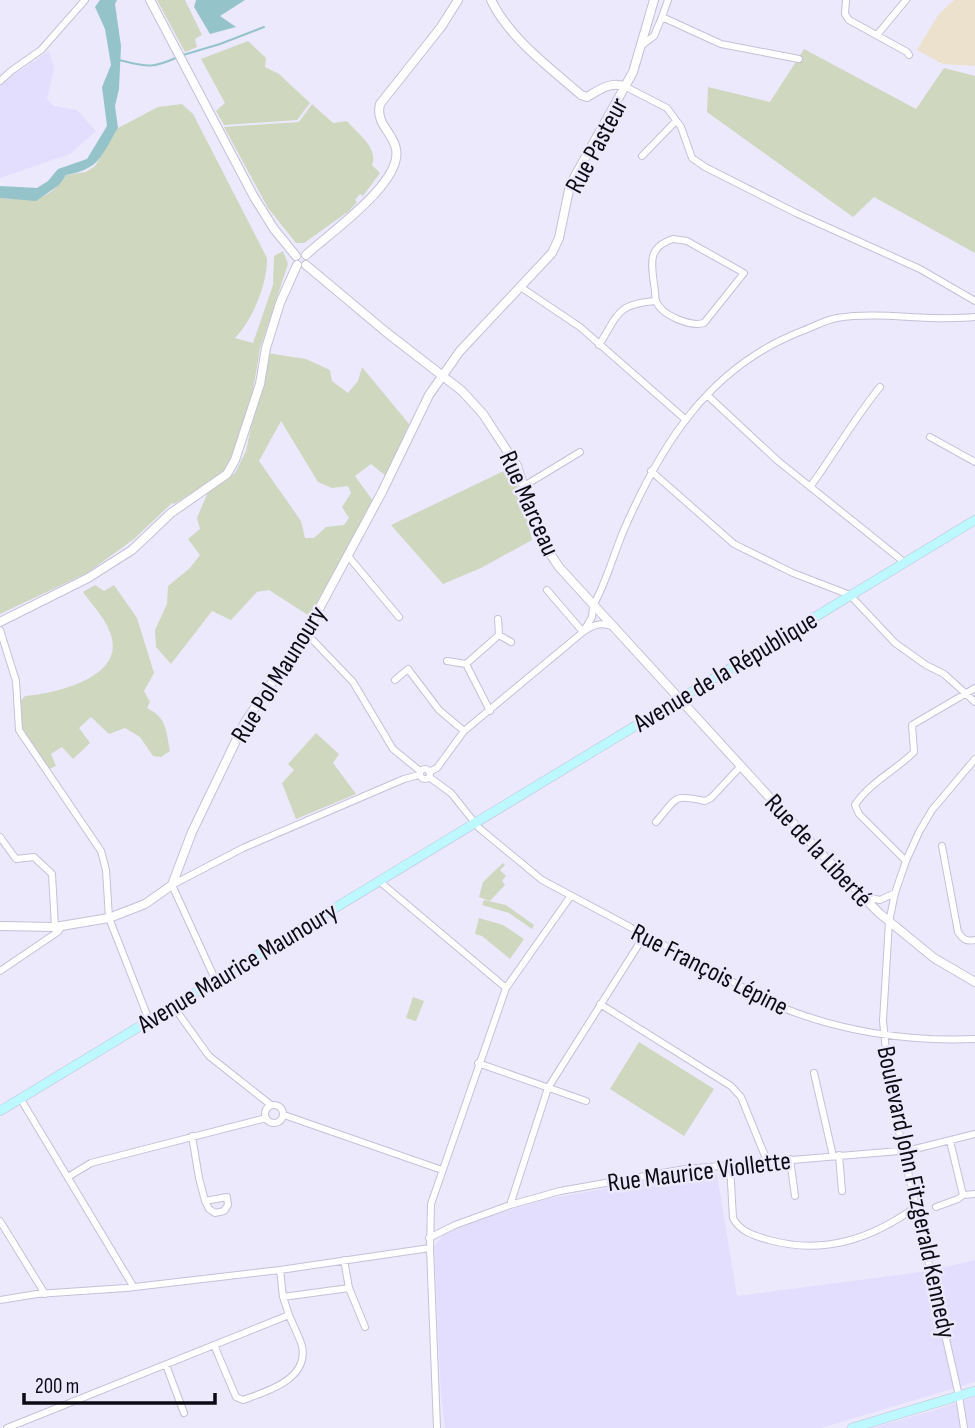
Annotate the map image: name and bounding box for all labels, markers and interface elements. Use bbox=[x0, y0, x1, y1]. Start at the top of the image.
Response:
street label: Rue Pasteur bbox=[559, 92, 636, 199]
street label: Rue Marceau bbox=[492, 446, 565, 561]
street label: Rue Pol Maunoury bbox=[225, 601, 333, 749]
street label: Avenue de la République bbox=[627, 605, 823, 740]
street label: Rue de la Liberté bbox=[758, 788, 878, 914]
street label: Avenue Maurice Maunoury bbox=[131, 896, 343, 1041]
street label: Rue François Lépine bbox=[626, 918, 793, 1023]
street label: Boulevard John Fitzgerald Kennedy bbox=[869, 1043, 962, 1341]
street label: Rue Maurice Viollette bbox=[606, 1146, 793, 1199]
scale bar bbox=[24, 1362, 215, 1406]
text: 200 m bbox=[35, 1374, 79, 1399]

